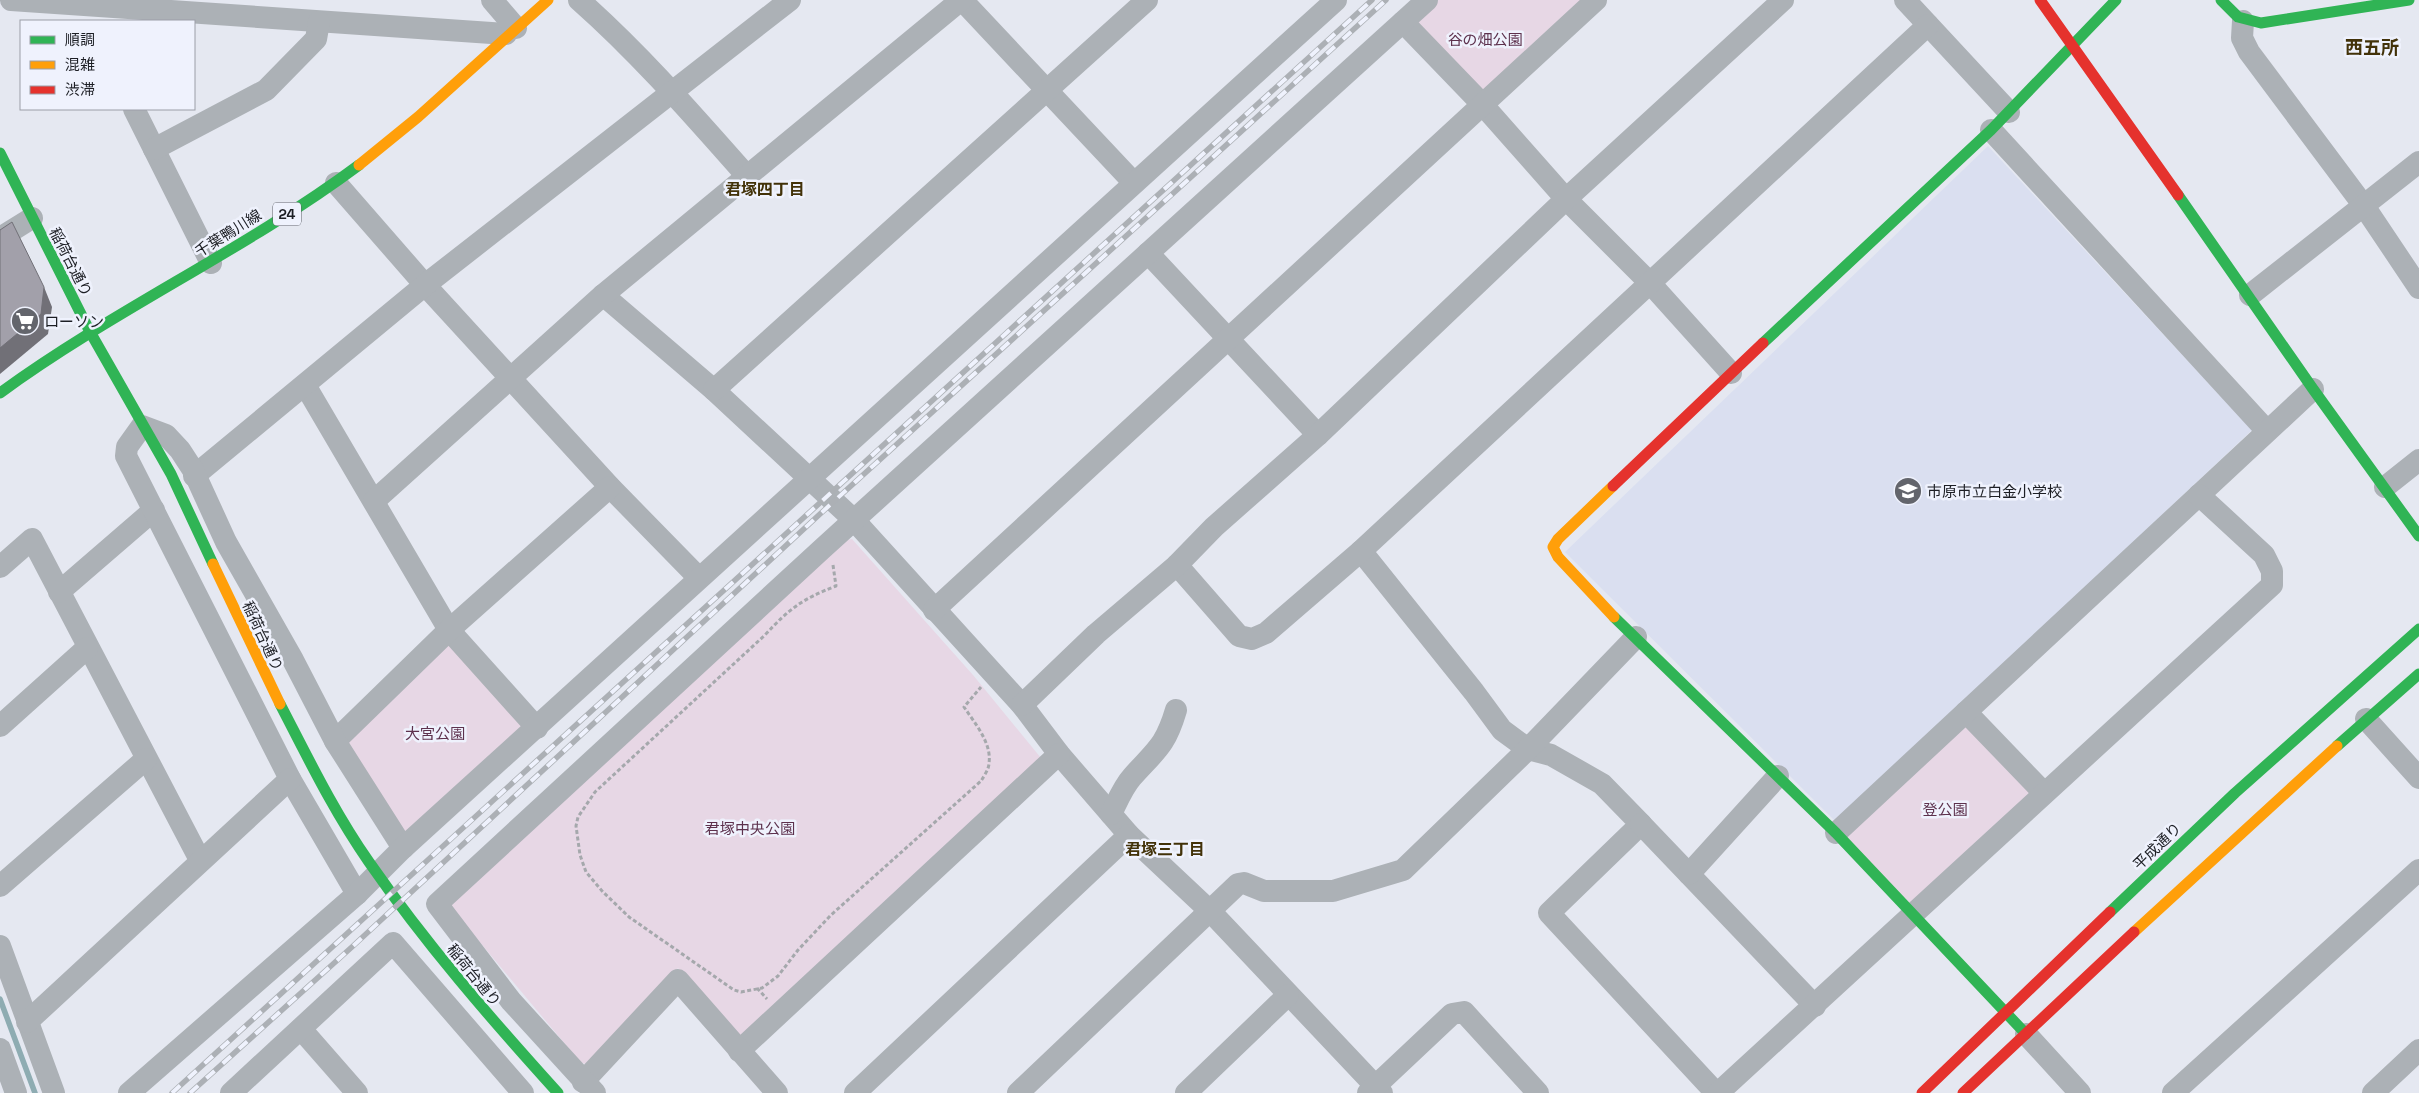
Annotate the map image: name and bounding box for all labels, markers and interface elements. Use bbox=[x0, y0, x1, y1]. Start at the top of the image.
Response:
legend bbox=[20, 20, 195, 110]
text: 順調 bbox=[65, 30, 95, 49]
park label: 谷の畑公園 bbox=[1447, 30, 1523, 49]
district label: 西五所 bbox=[2345, 36, 2399, 59]
text: 混雑 bbox=[65, 55, 95, 74]
text: 渋滞 bbox=[65, 80, 95, 99]
district label: 君塚四丁目 bbox=[725, 179, 805, 200]
road number: 24 bbox=[273, 202, 301, 225]
street label: 千葉鴨川線 bbox=[191, 205, 265, 261]
street label: 稲荷台通り bbox=[46, 224, 96, 300]
supermarket icon: ローソン bbox=[10, 306, 40, 336]
place label: ローソン bbox=[44, 312, 104, 331]
school or university icon: 市原市立白金小学校 bbox=[1893, 476, 1923, 506]
place label: 市原市立白金小学校 bbox=[1927, 482, 2062, 501]
street label: 稲荷台通り bbox=[239, 598, 287, 674]
park label: 大宮公園 bbox=[405, 724, 465, 743]
park label: 登公園 bbox=[1922, 800, 1968, 819]
street label: 平成通り bbox=[2129, 818, 2185, 874]
park label: 君塚中央公園 bbox=[705, 819, 795, 838]
district label: 君塚三丁目 bbox=[1125, 839, 1205, 860]
street label: 稲荷台通り bbox=[443, 940, 505, 1010]

